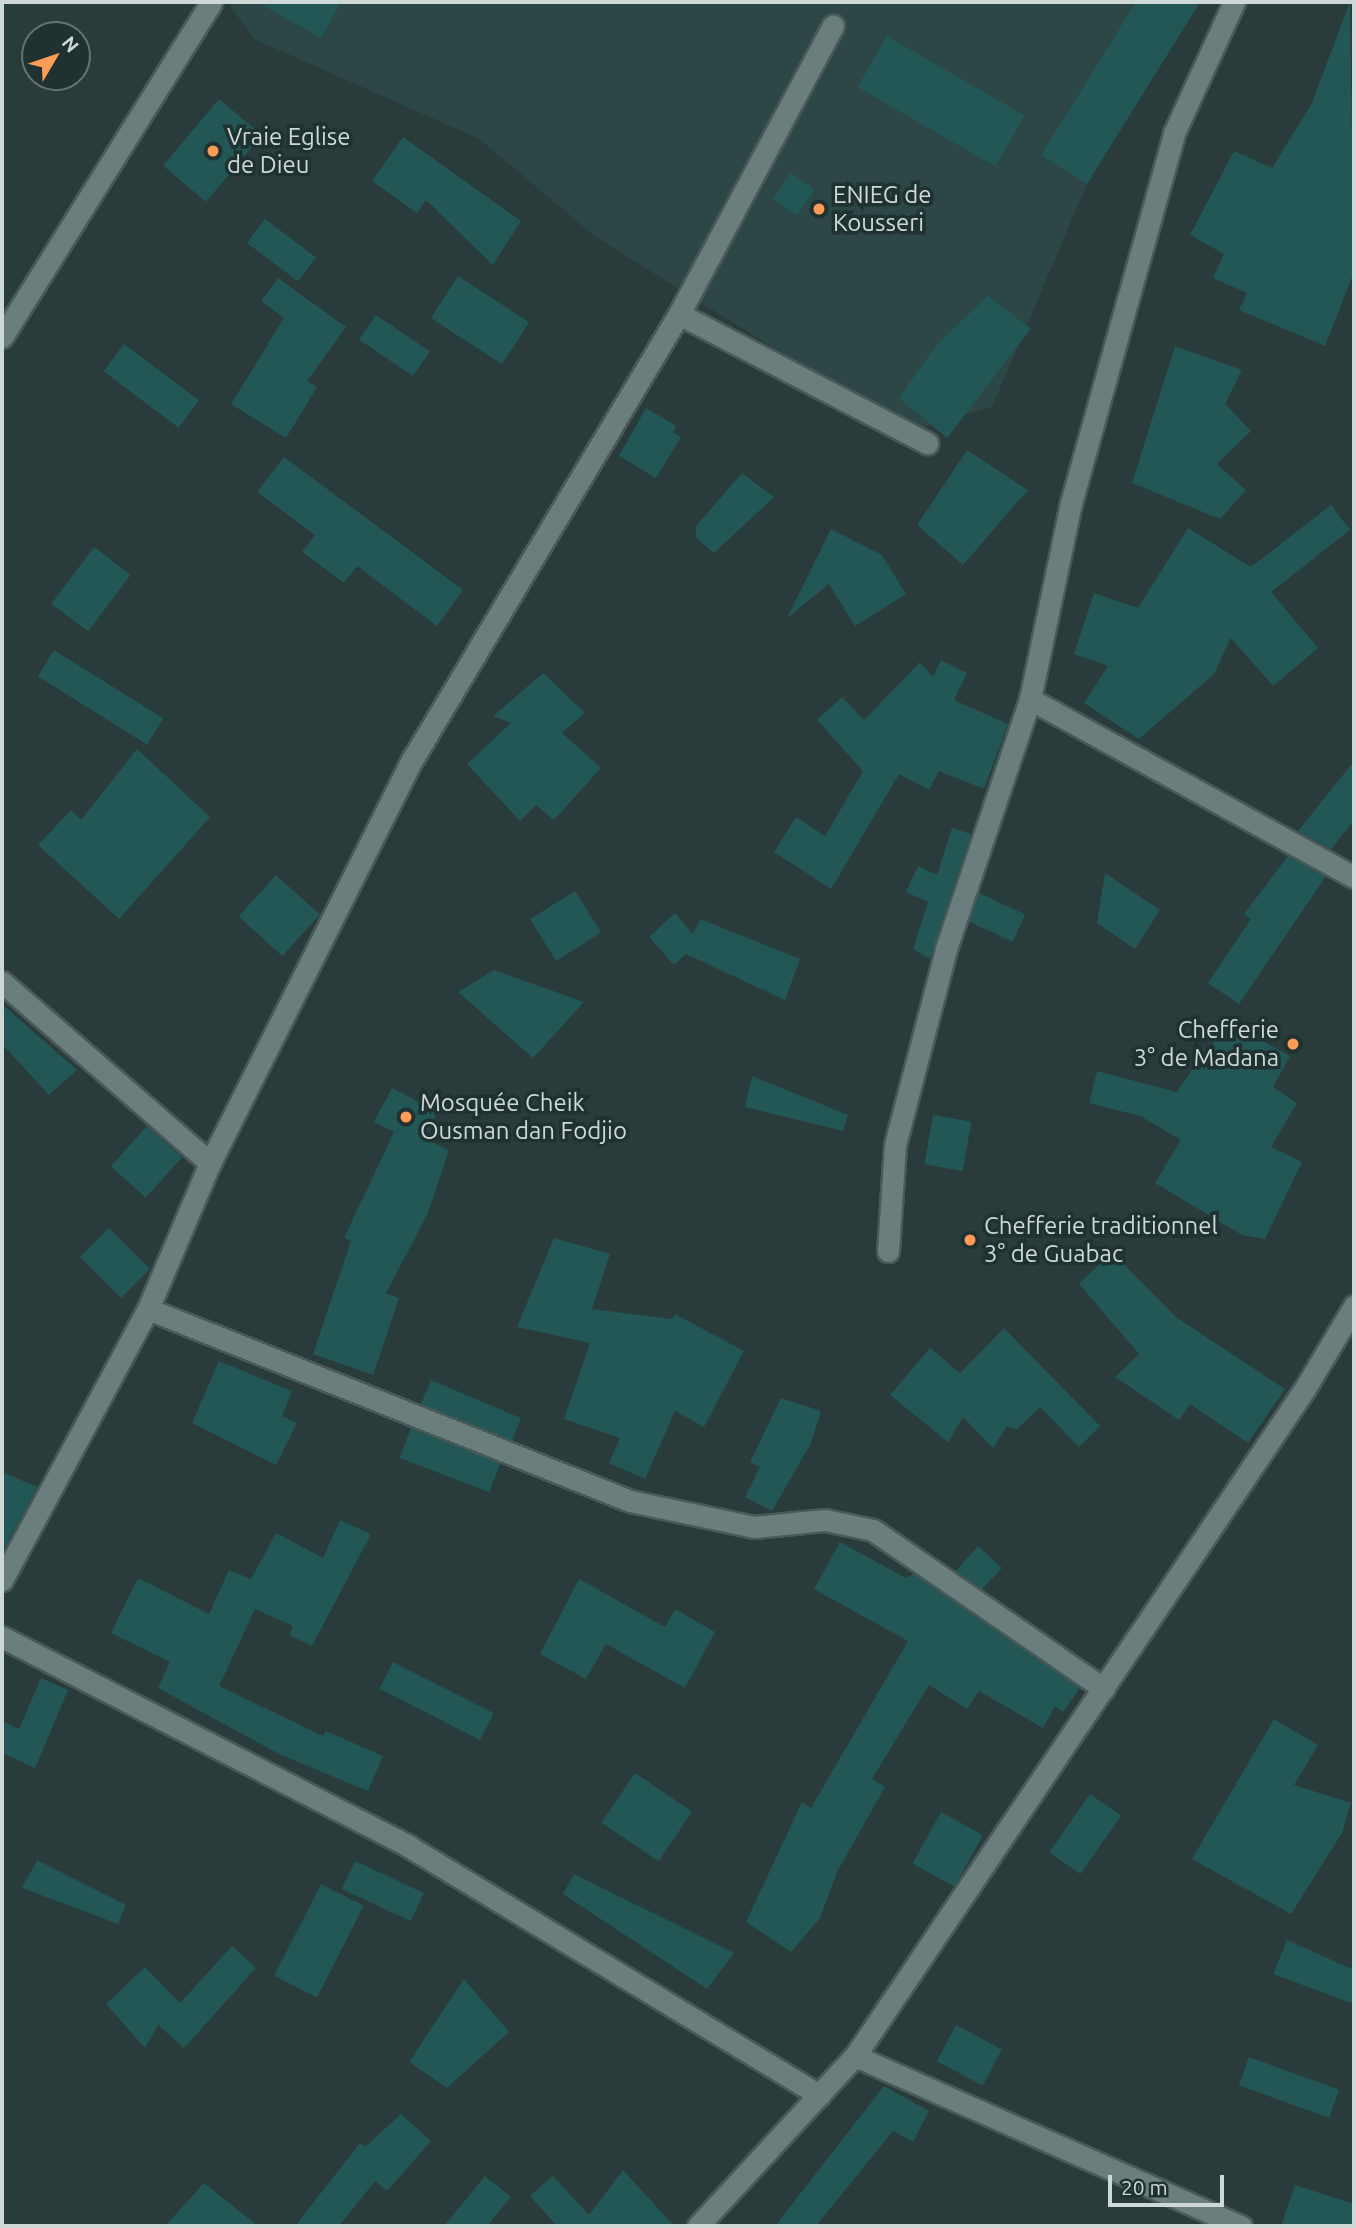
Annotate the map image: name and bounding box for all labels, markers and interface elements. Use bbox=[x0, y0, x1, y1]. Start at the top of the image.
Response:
north arrow bbox=[21, 21, 91, 91]
text: N bbox=[58, 32, 84, 56]
place label: Vraie Eglise de Dieu bbox=[227, 123, 351, 179]
marker: Vraie Eglise de Dieu bbox=[205, 143, 221, 159]
place label: ENIEG de Kousseri bbox=[833, 181, 932, 237]
marker: ENIEG de Kousseri bbox=[811, 201, 827, 217]
place label: Chefferie 3° de Madana bbox=[1134, 1016, 1279, 1072]
marker: Chefferie 3° de Madana bbox=[1285, 1036, 1301, 1052]
place label: Mosquée Cheik Ousman dan Fodjio bbox=[420, 1089, 627, 1145]
marker: Mosquée Cheik Ousman dan Fodjio bbox=[398, 1109, 414, 1125]
place label: Chefferie traditionnel 3° de Guabac bbox=[984, 1212, 1218, 1268]
marker: Chefferie traditionnel 3° de Guabac bbox=[962, 1232, 978, 1248]
scale bar bbox=[1111, 2162, 1226, 2206]
text: 20 m bbox=[1121, 2175, 1168, 2199]

